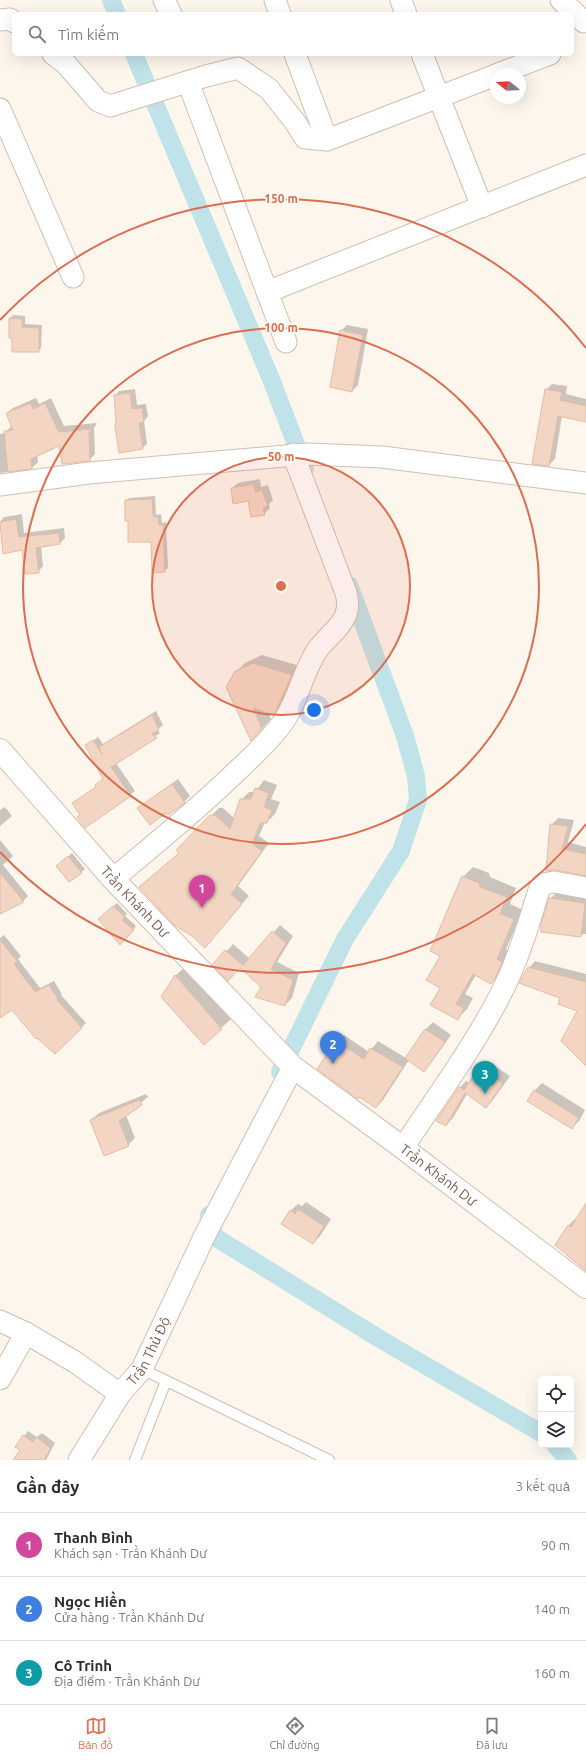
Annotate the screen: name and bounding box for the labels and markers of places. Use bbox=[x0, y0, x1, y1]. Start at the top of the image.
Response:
centre of rings bbox=[274, 579, 288, 593]
pin: 1 bbox=[189, 875, 215, 908]
pin: 2 bbox=[320, 1031, 346, 1064]
pin: 3 bbox=[472, 1061, 498, 1094]

